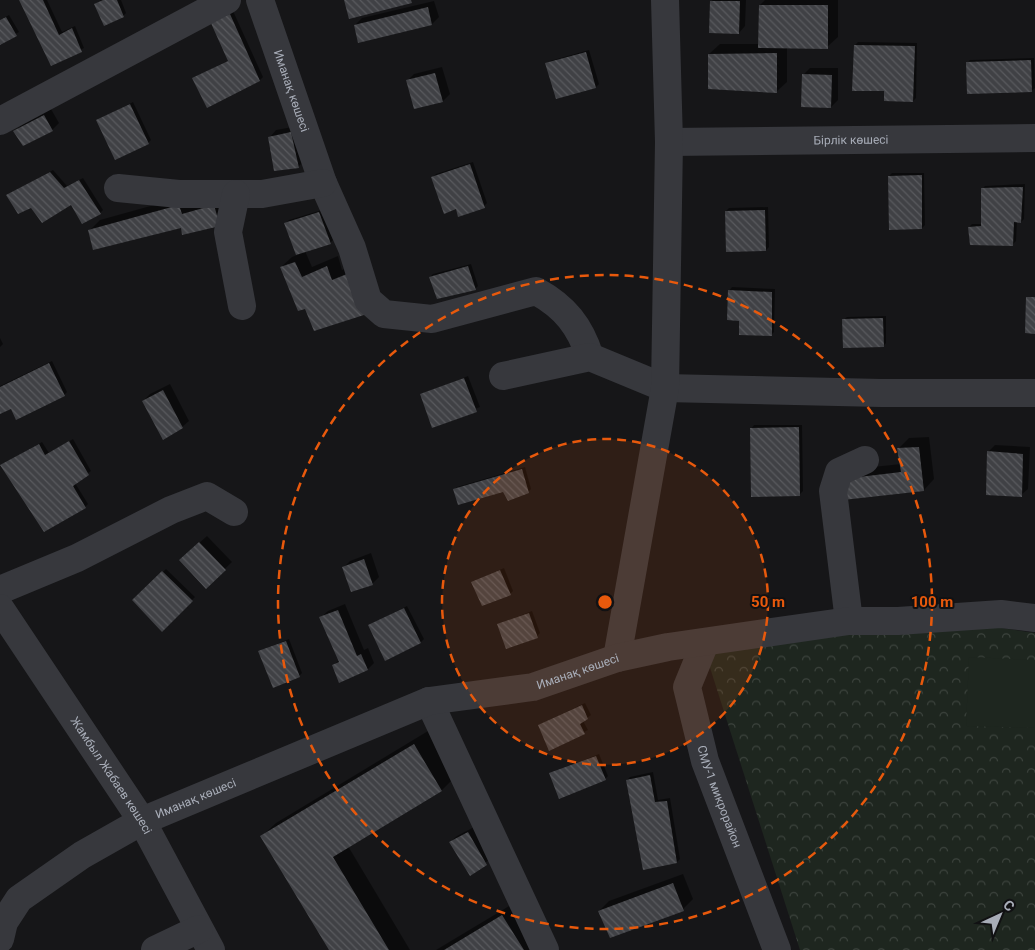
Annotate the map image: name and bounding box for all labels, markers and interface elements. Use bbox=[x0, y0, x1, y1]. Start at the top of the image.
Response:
street label: Иманақ көшесі bbox=[271, 48, 312, 134]
street label: Бірлік көшесі bbox=[813, 133, 889, 147]
centre of rings bbox=[596, 593, 614, 611]
text: 50 m bbox=[751, 593, 785, 611]
text: 100 m bbox=[911, 593, 953, 611]
street label: Иманақ көшесі bbox=[535, 651, 621, 692]
street label: Жамбыл Жабаев көшесі bbox=[68, 714, 155, 837]
street label: СМУ-1 микрорайон bbox=[694, 744, 744, 850]
street label: Иманақ көшесі bbox=[153, 775, 238, 822]
north arrow bbox=[975, 890, 1025, 940]
text: С bbox=[1000, 897, 1018, 915]

